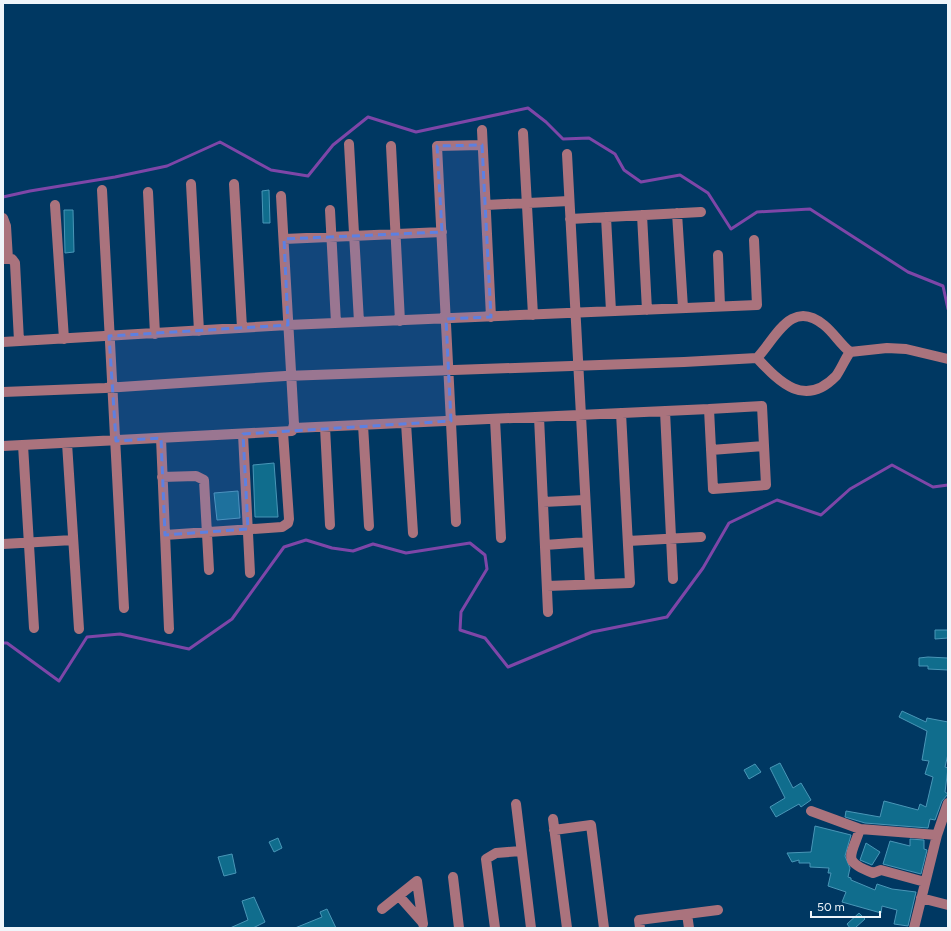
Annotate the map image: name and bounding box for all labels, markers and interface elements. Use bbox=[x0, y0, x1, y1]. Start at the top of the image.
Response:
scale bar bbox=[811, 893, 880, 919]
text: 50 m bbox=[817, 900, 845, 914]

